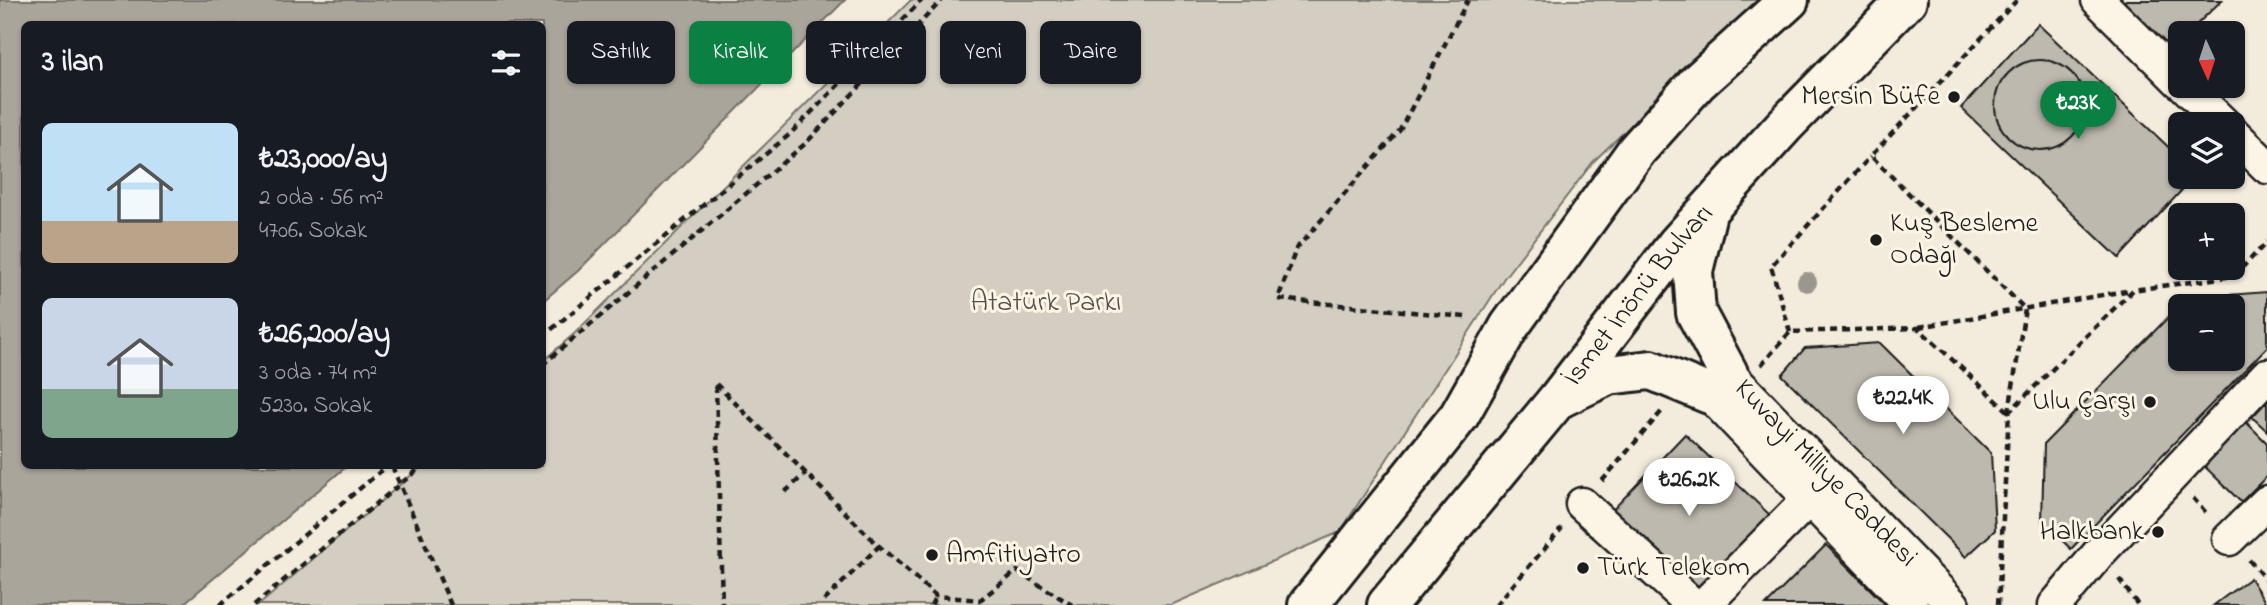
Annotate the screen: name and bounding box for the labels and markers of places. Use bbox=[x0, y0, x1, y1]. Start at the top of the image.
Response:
place label: Mersin Büfe bbox=[1801, 77, 1940, 118]
pin: ₺23K bbox=[2037, 82, 2119, 141]
marker: Mersin Büfe bbox=[1946, 89, 1962, 105]
place label: Kuş Besleme Odağı bbox=[1890, 204, 2038, 277]
marker: Kuş Besleme Odağı bbox=[1868, 232, 1884, 248]
pin: ₺22.4K bbox=[1846, 376, 1960, 436]
place label: Ulu Çarşı bbox=[2032, 382, 2136, 423]
marker: Ulu Çarşı bbox=[2142, 394, 2158, 410]
pin: ₺26.2K bbox=[1632, 458, 1746, 518]
place label: Halkbank bbox=[2040, 512, 2145, 553]
marker: Halkbank bbox=[2150, 524, 2166, 540]
place label: Amfitiyatro bbox=[946, 535, 1081, 576]
marker: Amfitiyatro bbox=[924, 547, 940, 563]
place label: Türk Telekom bbox=[1597, 548, 1750, 589]
marker: Türk Telekom bbox=[1575, 560, 1591, 576]

